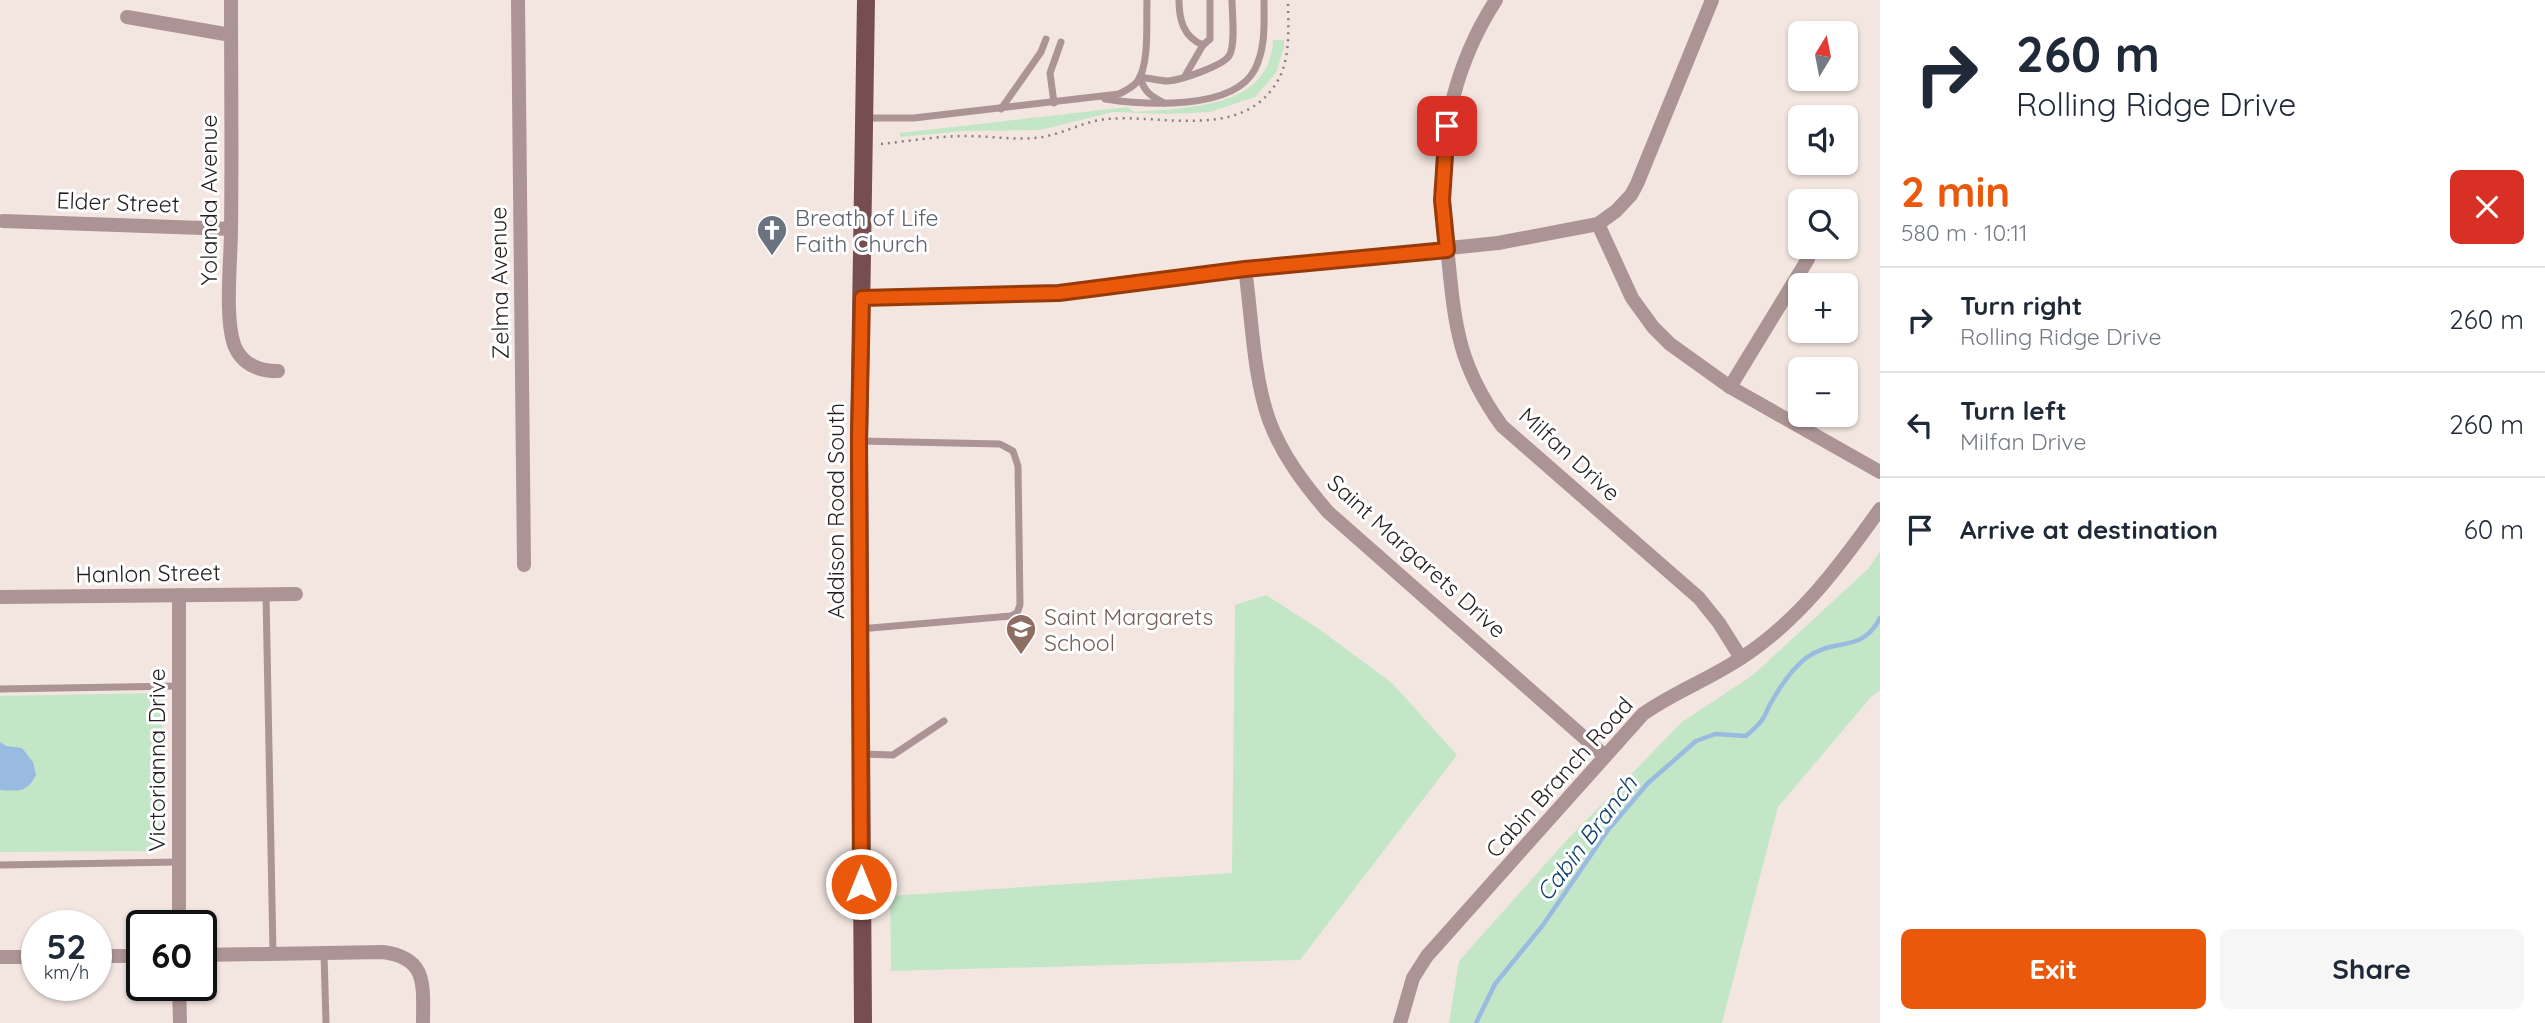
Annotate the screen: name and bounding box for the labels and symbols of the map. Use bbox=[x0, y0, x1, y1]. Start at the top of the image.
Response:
north arrow bbox=[1788, 21, 1858, 91]
pin bbox=[1417, 96, 1477, 156]
street label: Yolanda Avenue bbox=[194, 114, 223, 286]
street label: Elder Street bbox=[56, 185, 180, 219]
place label: Breath of Life Faith Church bbox=[795, 203, 939, 258]
street label: Zelma Avenue bbox=[483, 206, 515, 360]
church icon: Breath of Life Faith Church bbox=[755, 213, 789, 257]
street label: Milfan Drive bbox=[1513, 401, 1627, 507]
street label: Addison Road South bbox=[821, 403, 850, 619]
street label: Saint Margarets Drive bbox=[1322, 468, 1512, 644]
street label: Hanlon Street bbox=[75, 557, 221, 589]
place label: Saint Margarets School bbox=[1044, 602, 1213, 657]
school or university icon: Saint Margarets School bbox=[1004, 612, 1038, 656]
street label: Victorianna Drive bbox=[142, 668, 171, 852]
street label: Cabin Branch Road bbox=[1480, 691, 1638, 863]
water label: Cabin Branch bbox=[1530, 770, 1642, 906]
position arrow bbox=[824, 847, 898, 921]
speed limit sign: 60 bbox=[126, 910, 217, 1001]

